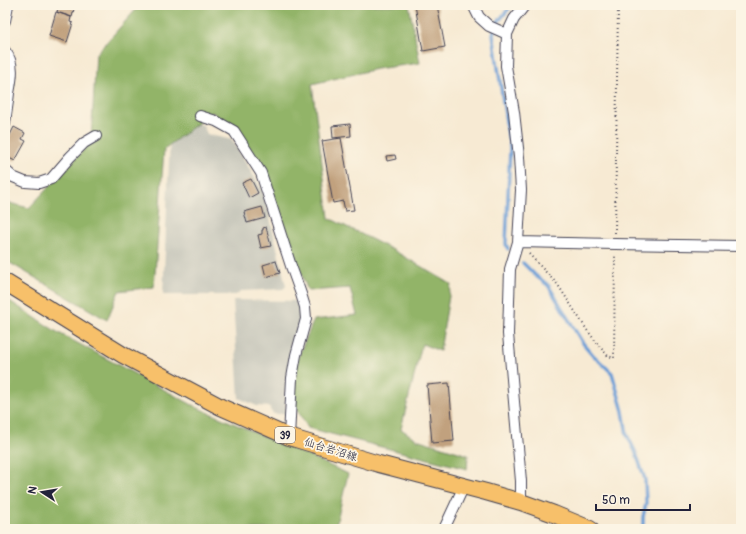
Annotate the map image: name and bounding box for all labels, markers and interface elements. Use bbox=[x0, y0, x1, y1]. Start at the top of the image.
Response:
road number: 39 bbox=[275, 427, 295, 443]
street label: 仙台岩沼線 bbox=[303, 435, 359, 464]
north arrow bbox=[22, 472, 62, 512]
text: N bbox=[26, 484, 40, 495]
scale bar bbox=[596, 486, 690, 512]
text: 50 m bbox=[602, 493, 630, 508]

